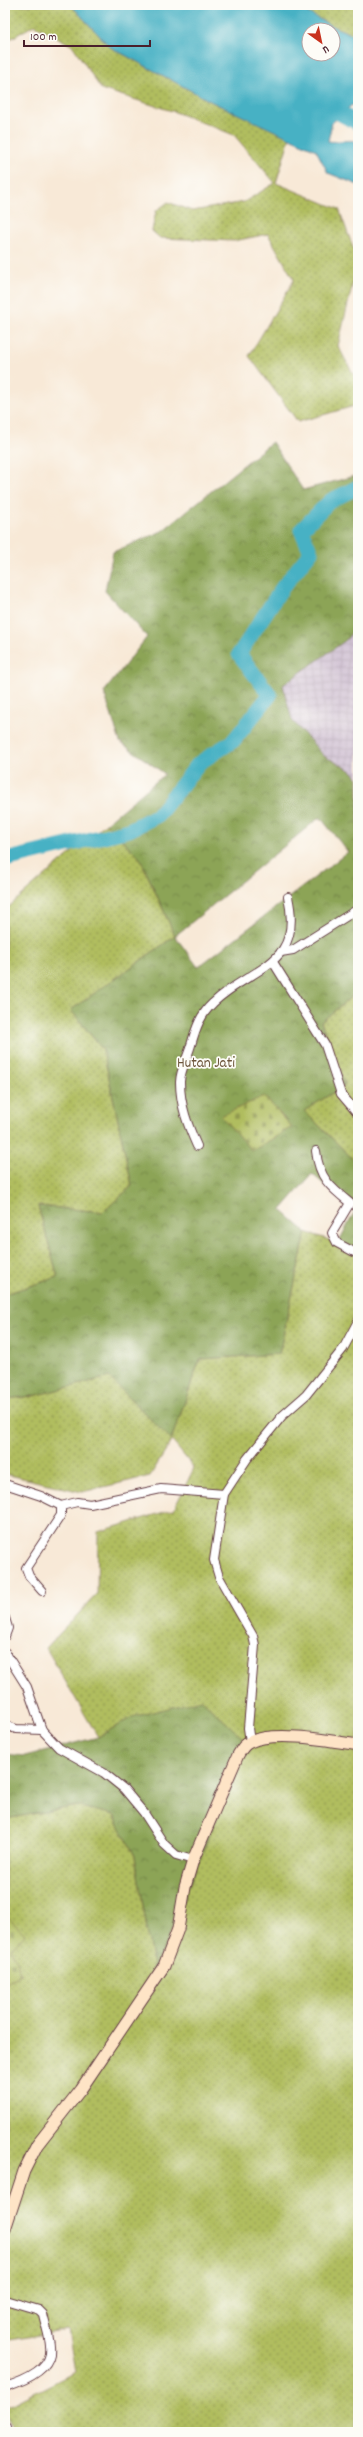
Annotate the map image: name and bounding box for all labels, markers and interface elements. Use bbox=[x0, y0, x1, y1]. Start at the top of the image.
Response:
scale bar bbox=[24, 22, 150, 48]
north arrow bbox=[301, 22, 341, 62]
text: 100 m bbox=[30, 29, 57, 46]
text: U bbox=[319, 41, 332, 57]
park label: Hutan Jati bbox=[177, 1053, 235, 1075]

